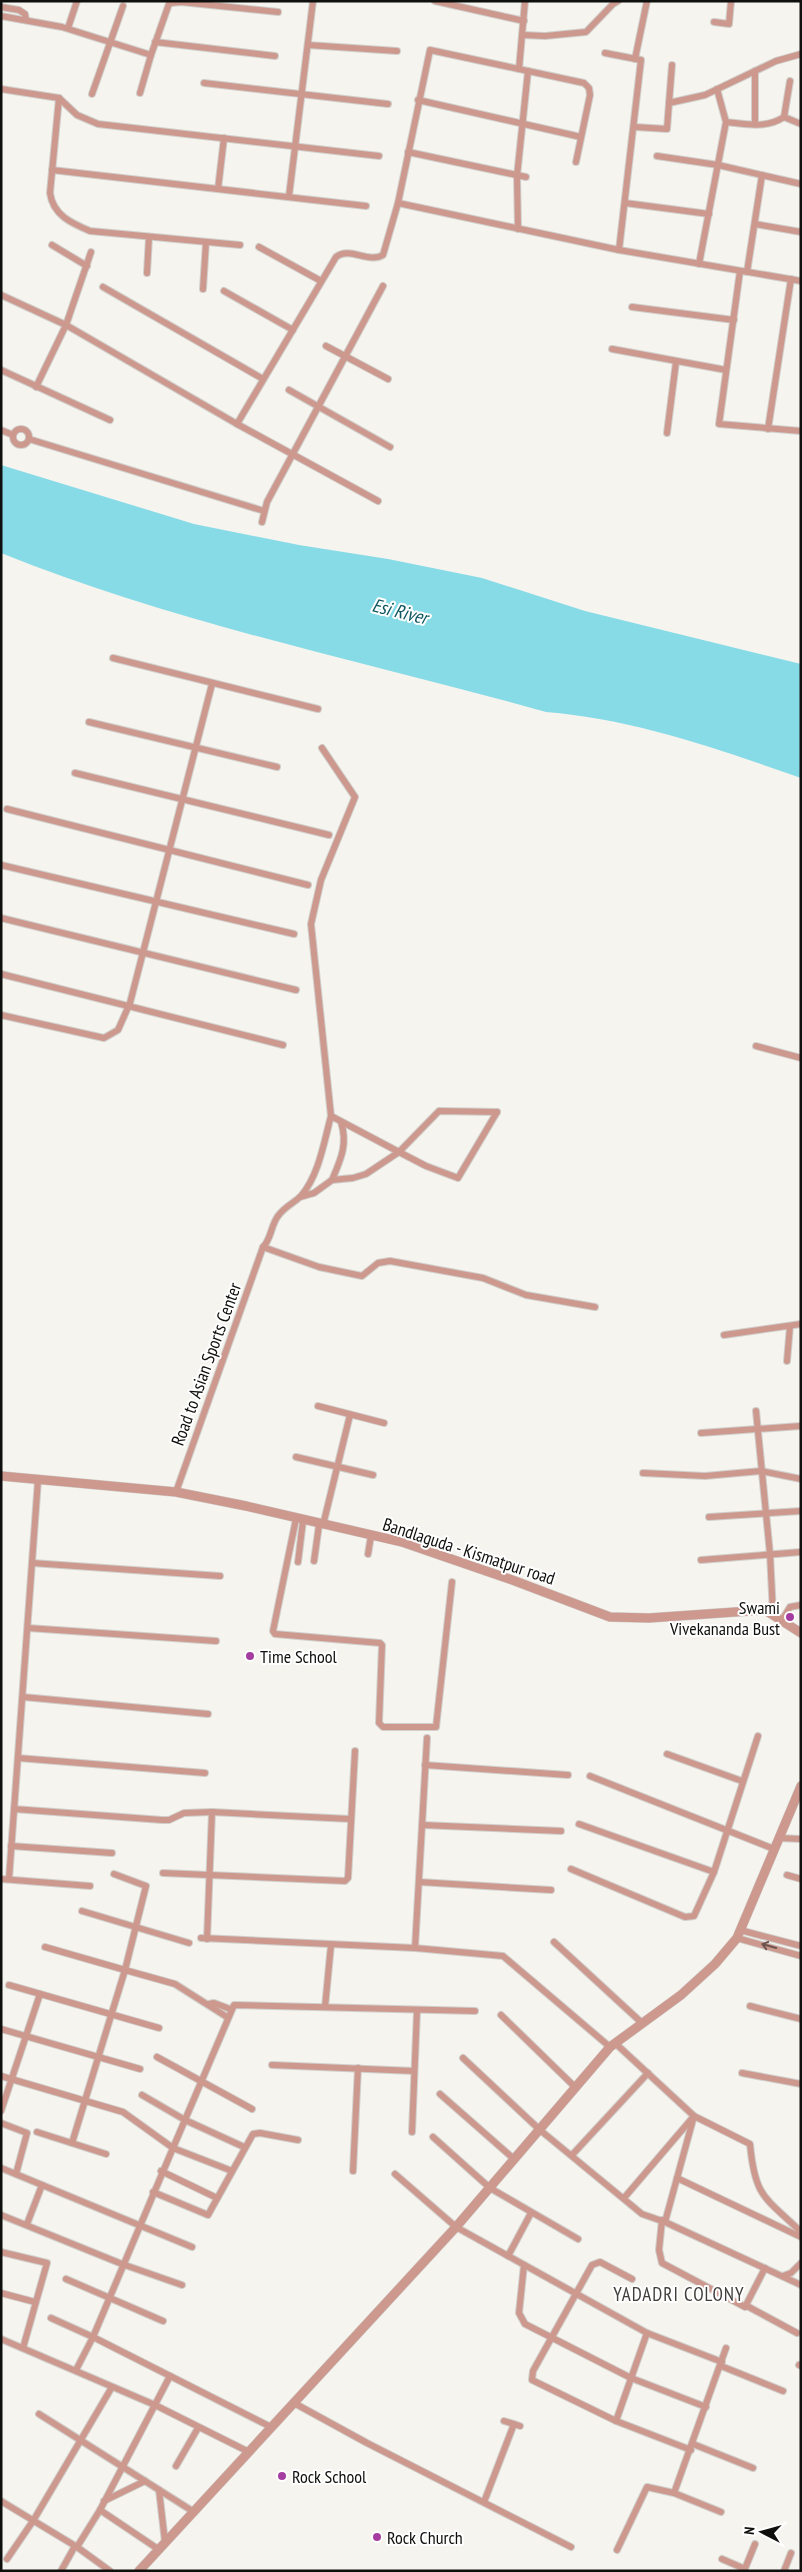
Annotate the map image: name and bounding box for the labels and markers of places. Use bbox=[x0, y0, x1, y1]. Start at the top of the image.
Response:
place label: Swami Vivekananda Bust bbox=[669, 1596, 780, 1640]
marker: Swami Vivekananda Bust bbox=[784, 1611, 796, 1623]
place label: Time School bbox=[260, 1645, 338, 1668]
marker: Time School bbox=[244, 1650, 256, 1662]
place label: Rock School bbox=[292, 2465, 367, 2488]
marker: Rock School bbox=[276, 2470, 288, 2482]
place label: Rock Church bbox=[387, 2526, 463, 2549]
marker: Rock Church bbox=[371, 2531, 383, 2543]

